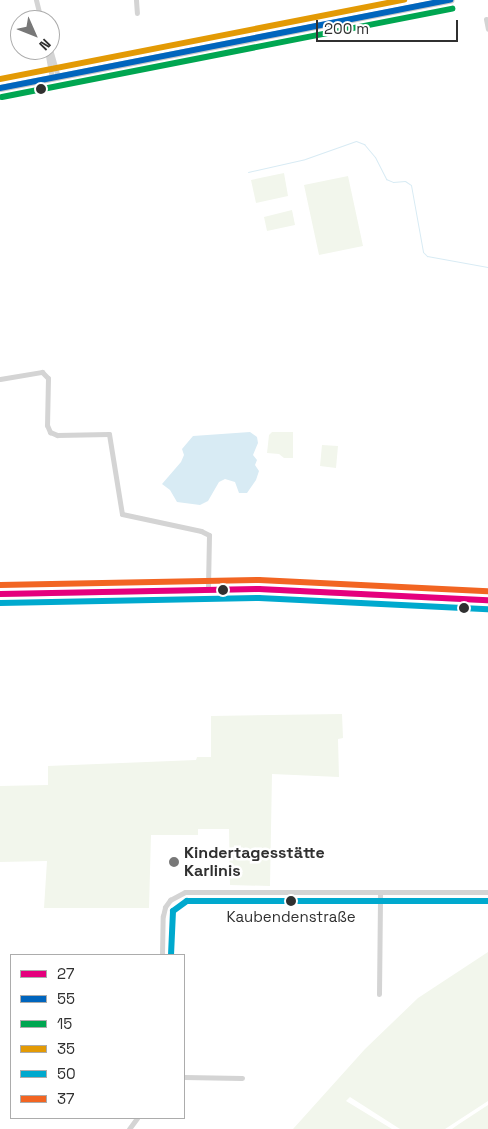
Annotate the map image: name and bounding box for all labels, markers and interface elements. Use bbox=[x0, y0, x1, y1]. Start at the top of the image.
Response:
north arrow bbox=[10, 10, 60, 60]
scale bar bbox=[318, 10, 460, 42]
text: 200 m bbox=[324, 19, 369, 38]
text: N bbox=[35, 35, 55, 54]
unlabelled marker bbox=[36, 84, 46, 94]
unlabelled marker bbox=[218, 585, 228, 595]
unlabelled marker bbox=[459, 603, 469, 613]
place label: Kindertagesstätte Karlinis bbox=[184, 843, 325, 881]
marker: Kindertagesstätte Karlinis bbox=[168, 856, 180, 868]
marker: Kaubendenstraße bbox=[286, 896, 296, 906]
place label: Kaubendenstraße bbox=[226, 908, 356, 926]
legend bbox=[10, 954, 185, 1119]
text: 27 bbox=[57, 964, 74, 983]
text: 55 bbox=[57, 989, 75, 1008]
text: 15 bbox=[57, 1014, 72, 1033]
text: 35 bbox=[57, 1039, 75, 1058]
text: 50 bbox=[57, 1064, 76, 1083]
text: 37 bbox=[57, 1089, 75, 1108]

